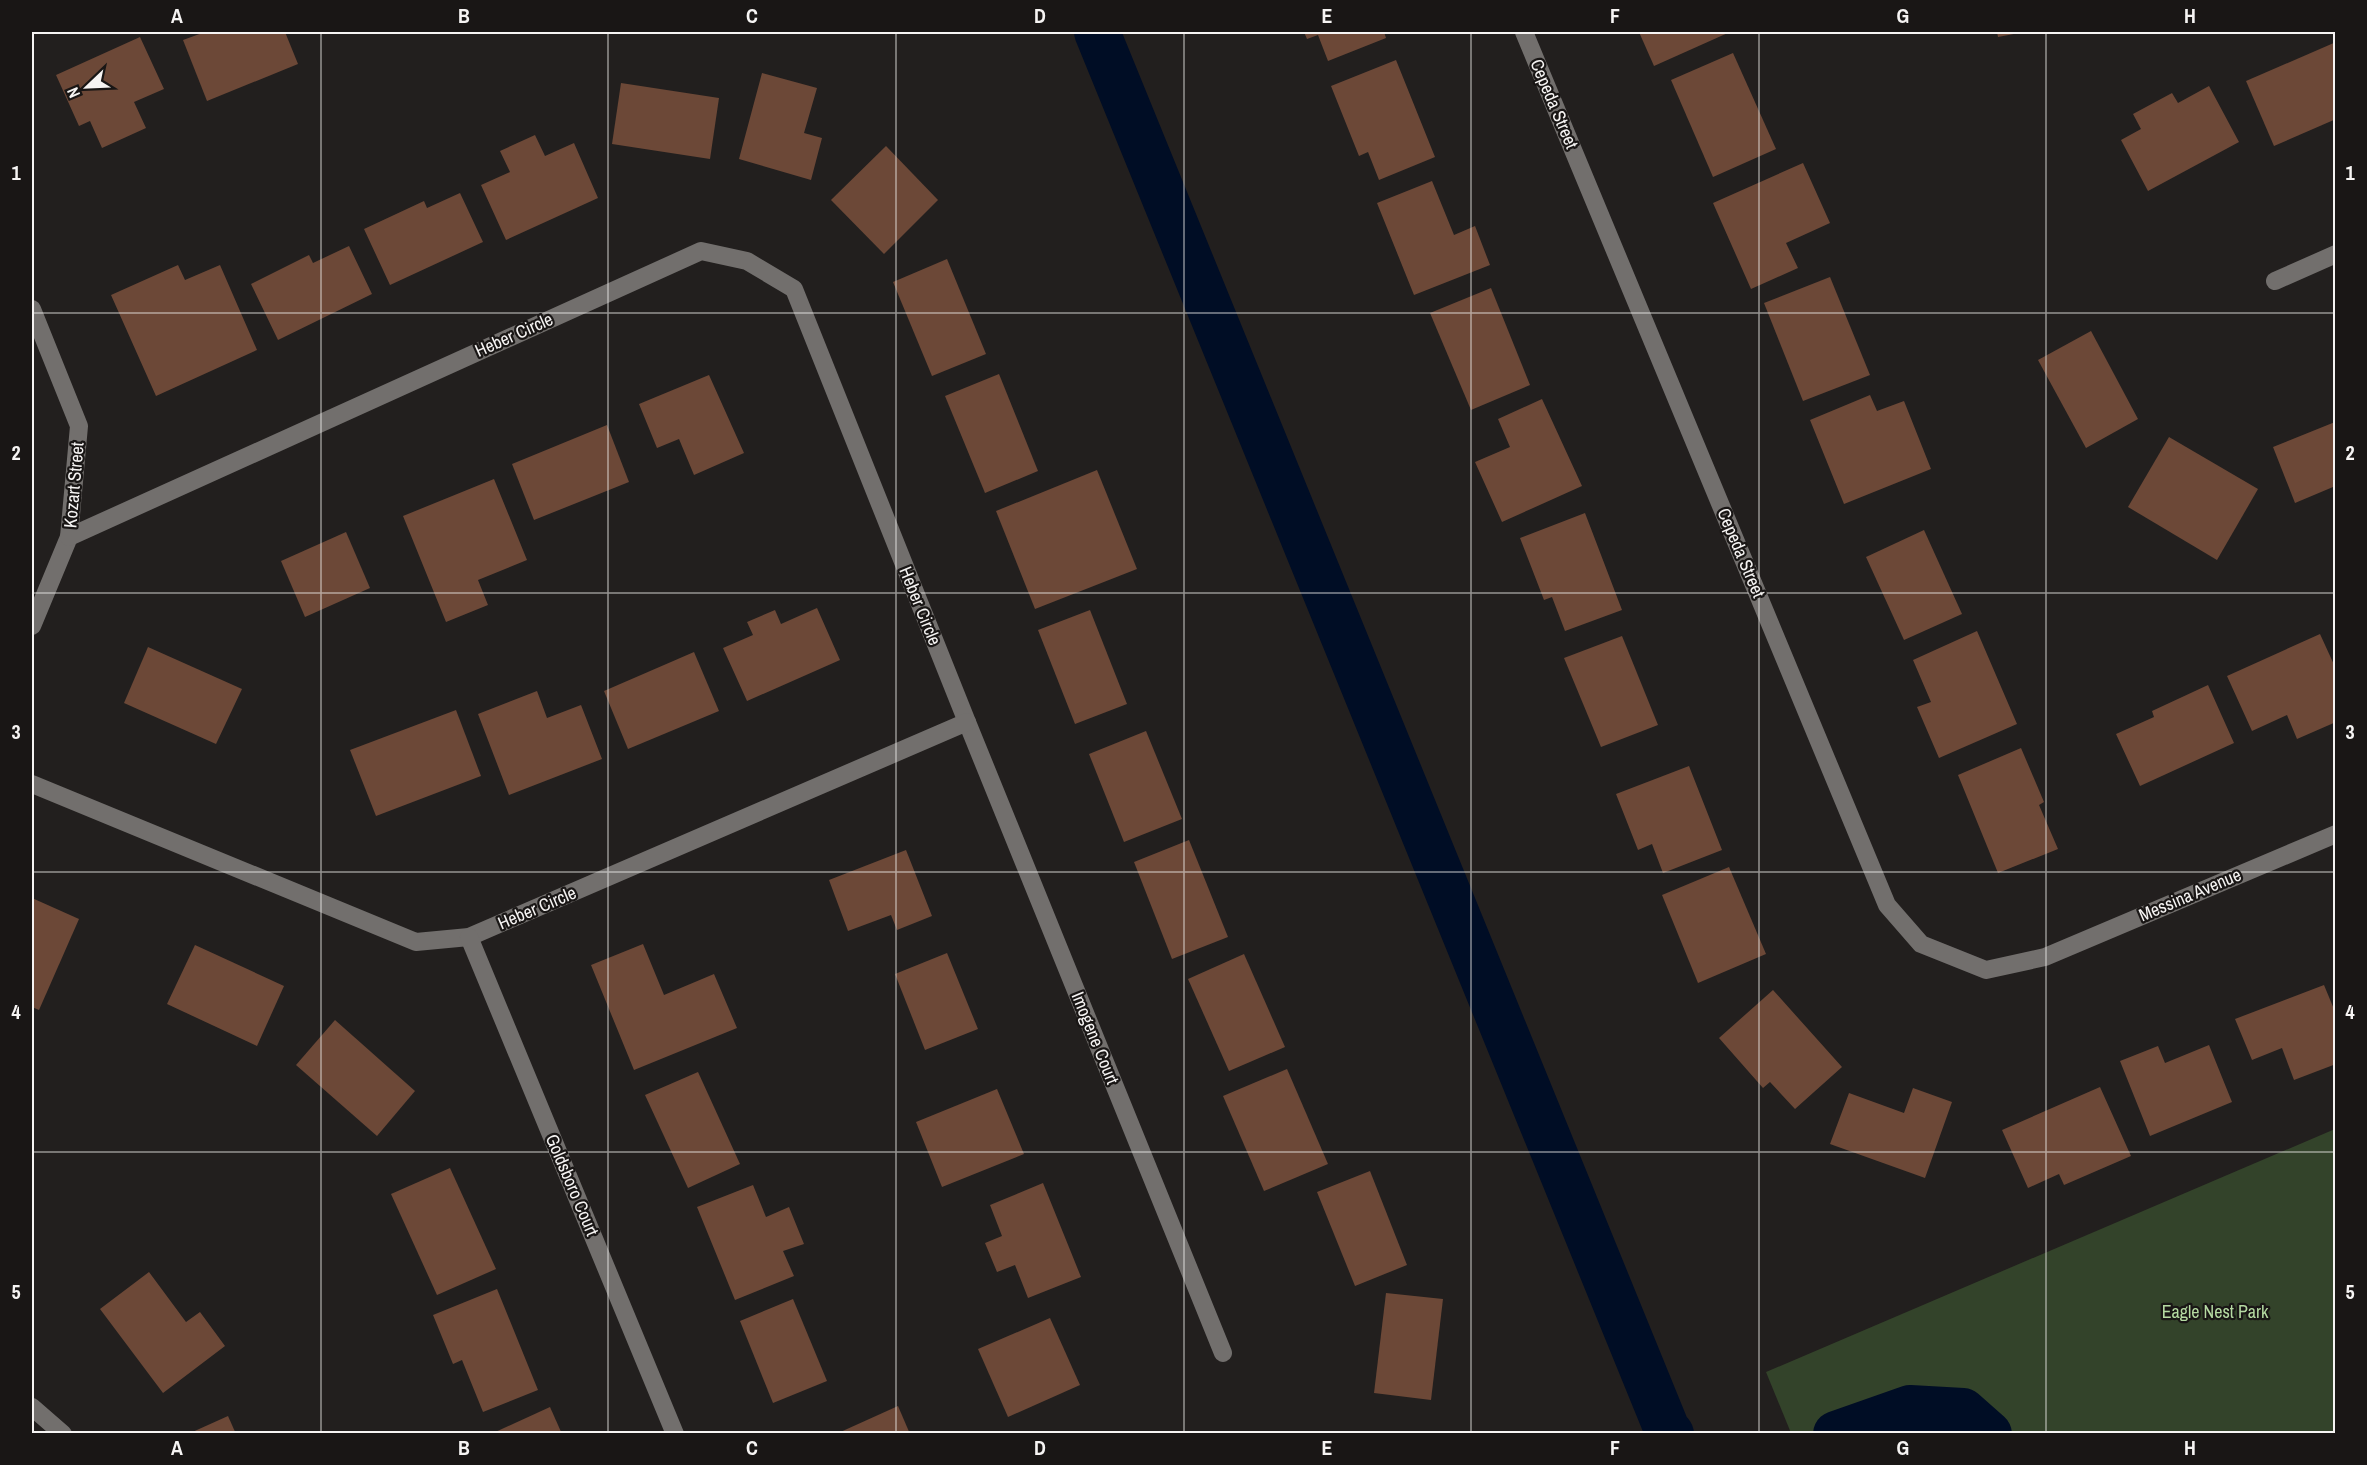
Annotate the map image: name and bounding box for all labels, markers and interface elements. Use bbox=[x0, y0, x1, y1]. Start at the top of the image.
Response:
text: A bbox=[171, 2, 183, 29]
text: B bbox=[458, 2, 470, 29]
text: C bbox=[746, 2, 758, 29]
text: D bbox=[1034, 2, 1046, 29]
text: E bbox=[1322, 2, 1333, 29]
text: F bbox=[1610, 2, 1620, 29]
text: G bbox=[1897, 2, 1909, 29]
text: H bbox=[2184, 2, 2196, 29]
street label: Cepeda Street bbox=[1524, 55, 1585, 152]
north arrow bbox=[57, 57, 117, 117]
text: N bbox=[61, 84, 85, 102]
text: 1 bbox=[11, 159, 21, 186]
text: 1 bbox=[2345, 159, 2355, 186]
street label: Heber Circle bbox=[471, 306, 557, 363]
text: 2 bbox=[11, 439, 21, 466]
text: 2 bbox=[2345, 439, 2355, 466]
street label: Kozart Street bbox=[57, 441, 90, 529]
street label: Cepeda Street bbox=[1711, 504, 1772, 601]
street label: Heber Circle bbox=[893, 563, 948, 649]
text: 3 bbox=[11, 718, 21, 745]
text: 3 bbox=[2345, 718, 2355, 745]
street label: Messina Avenue bbox=[2135, 862, 2245, 927]
street label: Heber Circle bbox=[494, 880, 580, 935]
street label: Imogene Court bbox=[1066, 988, 1125, 1088]
text: 4 bbox=[11, 998, 21, 1025]
text: 4 bbox=[2345, 998, 2355, 1025]
street label: Goldsboro Court bbox=[540, 1130, 605, 1240]
text: 5 bbox=[11, 1278, 21, 1305]
text: 5 bbox=[2345, 1278, 2355, 1305]
park label: Eagle Nest Park bbox=[2162, 1299, 2269, 1324]
text: A bbox=[171, 1434, 183, 1461]
text: B bbox=[458, 1434, 470, 1461]
text: C bbox=[746, 1434, 758, 1461]
text: D bbox=[1034, 1434, 1046, 1461]
text: E bbox=[1322, 1434, 1333, 1461]
text: F bbox=[1610, 1434, 1620, 1461]
text: G bbox=[1897, 1434, 1909, 1461]
text: H bbox=[2184, 1434, 2196, 1461]

